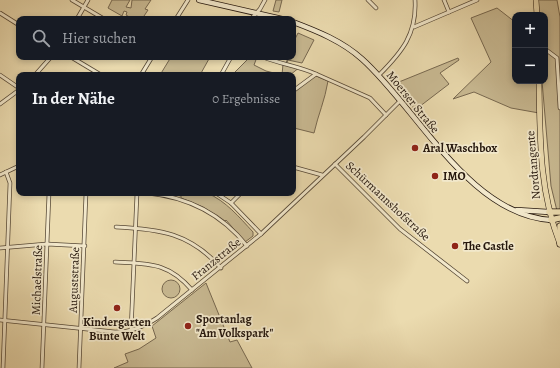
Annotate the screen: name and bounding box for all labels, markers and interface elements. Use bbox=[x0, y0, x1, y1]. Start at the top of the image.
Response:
map controls bbox=[512, 12, 548, 84]
button: + bbox=[512, 12, 548, 48]
search box bbox=[16, 16, 296, 60]
icon: search bbox=[30, 27, 52, 49]
text: Hier suchen bbox=[62, 28, 136, 48]
button: − bbox=[512, 48, 548, 84]
street label: Moerser Straße bbox=[383, 67, 443, 137]
text: In der Nähe bbox=[32, 87, 115, 110]
text: 0 Ergebnisse bbox=[212, 90, 280, 107]
street label: Nordtangente bbox=[522, 130, 544, 200]
place label: Aral Waschbox bbox=[422, 140, 497, 156]
marker: Aral Waschbox bbox=[410, 143, 420, 153]
street label: Schürmannshofstraße bbox=[342, 158, 434, 244]
place label: IMO bbox=[443, 168, 466, 184]
marker: IMO bbox=[430, 171, 440, 181]
street label: Franzstraße bbox=[188, 234, 244, 284]
place label: The Castle bbox=[463, 238, 514, 254]
marker: The Castle bbox=[450, 241, 460, 251]
street label: Michaelstraße bbox=[28, 245, 46, 315]
street label: Auguststraße bbox=[65, 247, 83, 314]
marker: Kindergarten Bunte Welt bbox=[112, 303, 122, 313]
place label: Sportanlag "Am Volkspark" bbox=[196, 311, 273, 341]
place label: Kindergarten Bunte Welt bbox=[83, 314, 151, 344]
marker: Sportanlag "Am Volkspark" bbox=[183, 321, 193, 331]

